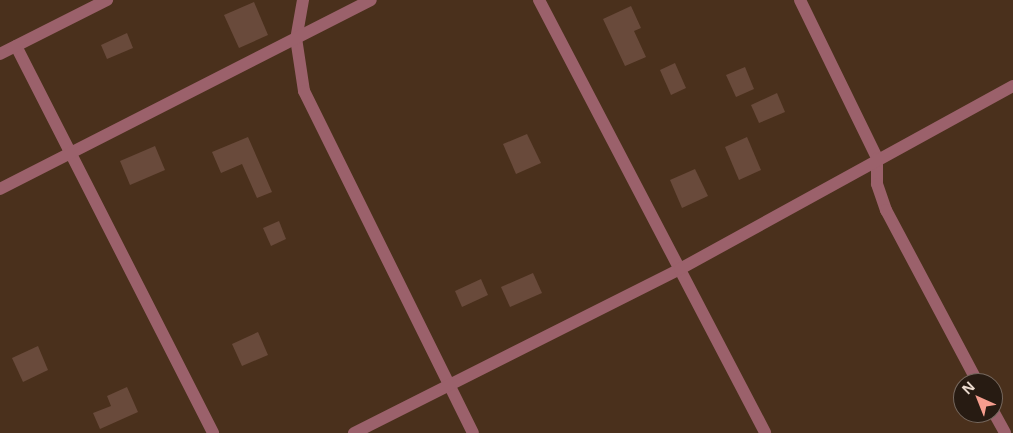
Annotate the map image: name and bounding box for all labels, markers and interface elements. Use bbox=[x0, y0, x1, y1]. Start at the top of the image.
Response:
north arrow bbox=[953, 373, 1003, 423]
text: N bbox=[957, 377, 979, 398]

